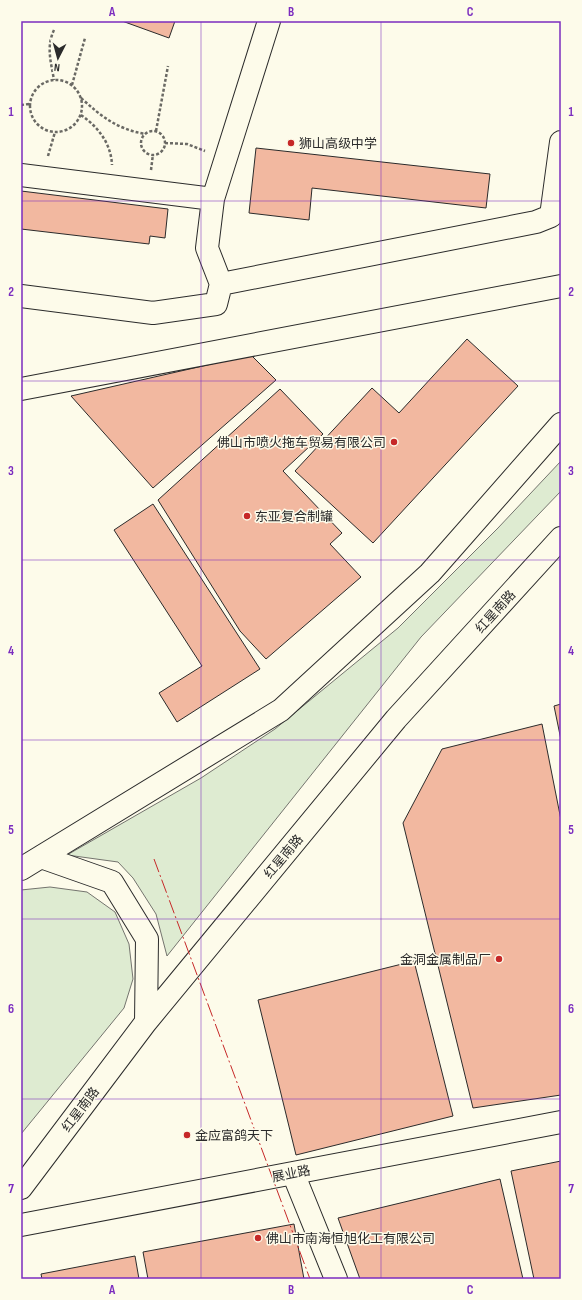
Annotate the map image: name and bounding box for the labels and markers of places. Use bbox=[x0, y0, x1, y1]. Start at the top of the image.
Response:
place label: 狮山高级中学 bbox=[299, 136, 377, 152]
marker: 狮山高级中学 bbox=[286, 138, 296, 148]
place label: 佛山市喷火拖车贸易有限公司 bbox=[217, 435, 386, 451]
marker: 佛山市喷火拖车贸易有限公司 bbox=[389, 437, 399, 447]
place label: 东亚复合制罐 bbox=[255, 509, 333, 525]
marker: 东亚复合制罐 bbox=[242, 511, 252, 521]
place label: 金洞金属制品厂 bbox=[400, 952, 491, 968]
marker: 金洞金属制品厂 bbox=[494, 954, 504, 964]
place label: 金应富鸽天下 bbox=[195, 1128, 273, 1144]
marker: 金应富鸽天下 bbox=[182, 1130, 192, 1140]
place label: 佛山市南海恒旭化工有限公司 bbox=[266, 1231, 435, 1247]
marker: 佛山市南海恒旭化工有限公司 bbox=[253, 1233, 263, 1243]

